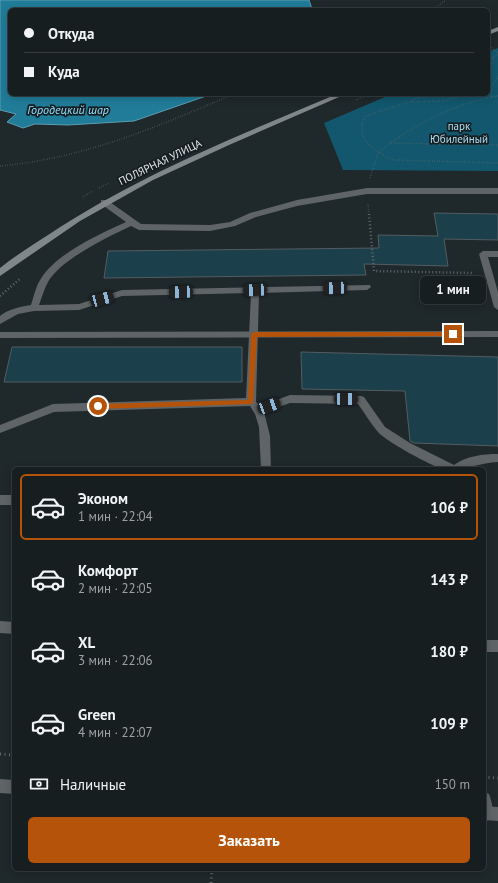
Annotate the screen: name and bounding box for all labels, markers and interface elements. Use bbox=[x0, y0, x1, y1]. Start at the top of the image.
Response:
text: Откуда bbox=[48, 24, 94, 43]
text: Куда bbox=[48, 62, 80, 81]
water label: Городецкий шар bbox=[27, 102, 109, 117]
park label: парк Юбилейный bbox=[430, 119, 488, 146]
street label: ПОЛЯРНАЯ УЛИЦА bbox=[116, 136, 204, 188]
callout: 1 мин bbox=[420, 276, 486, 304]
text: 1 мин bbox=[436, 281, 470, 298]
car bbox=[323, 282, 347, 294]
car bbox=[243, 284, 267, 296]
car bbox=[169, 286, 193, 298]
car bbox=[89, 290, 115, 308]
route end bbox=[444, 325, 462, 343]
car bbox=[334, 393, 358, 405]
car bbox=[256, 396, 282, 416]
route start bbox=[89, 397, 107, 415]
icon: car bbox=[30, 489, 66, 525]
text: Эконом bbox=[78, 489, 128, 508]
text: 106 ₽ bbox=[430, 498, 468, 517]
text: 1 мин · 22:04 bbox=[78, 508, 153, 525]
icon: car bbox=[30, 561, 66, 597]
text: Комфорт bbox=[78, 561, 138, 580]
text: 143 ₽ bbox=[430, 570, 468, 589]
text: 2 мин · 22:05 bbox=[78, 580, 153, 597]
icon: car bbox=[30, 633, 66, 669]
text: XL bbox=[78, 633, 95, 652]
text: 180 ₽ bbox=[430, 642, 468, 661]
text: 3 мин · 22:06 bbox=[78, 652, 153, 669]
icon: car bbox=[30, 705, 66, 741]
text: Green bbox=[78, 705, 116, 724]
text: 109 ₽ bbox=[430, 714, 468, 733]
text: 4 мин · 22:07 bbox=[78, 724, 153, 741]
icon: cash bbox=[28, 773, 50, 795]
text: Наличные bbox=[60, 775, 126, 794]
text: 150 m bbox=[435, 776, 470, 793]
button: Заказать bbox=[28, 817, 470, 863]

